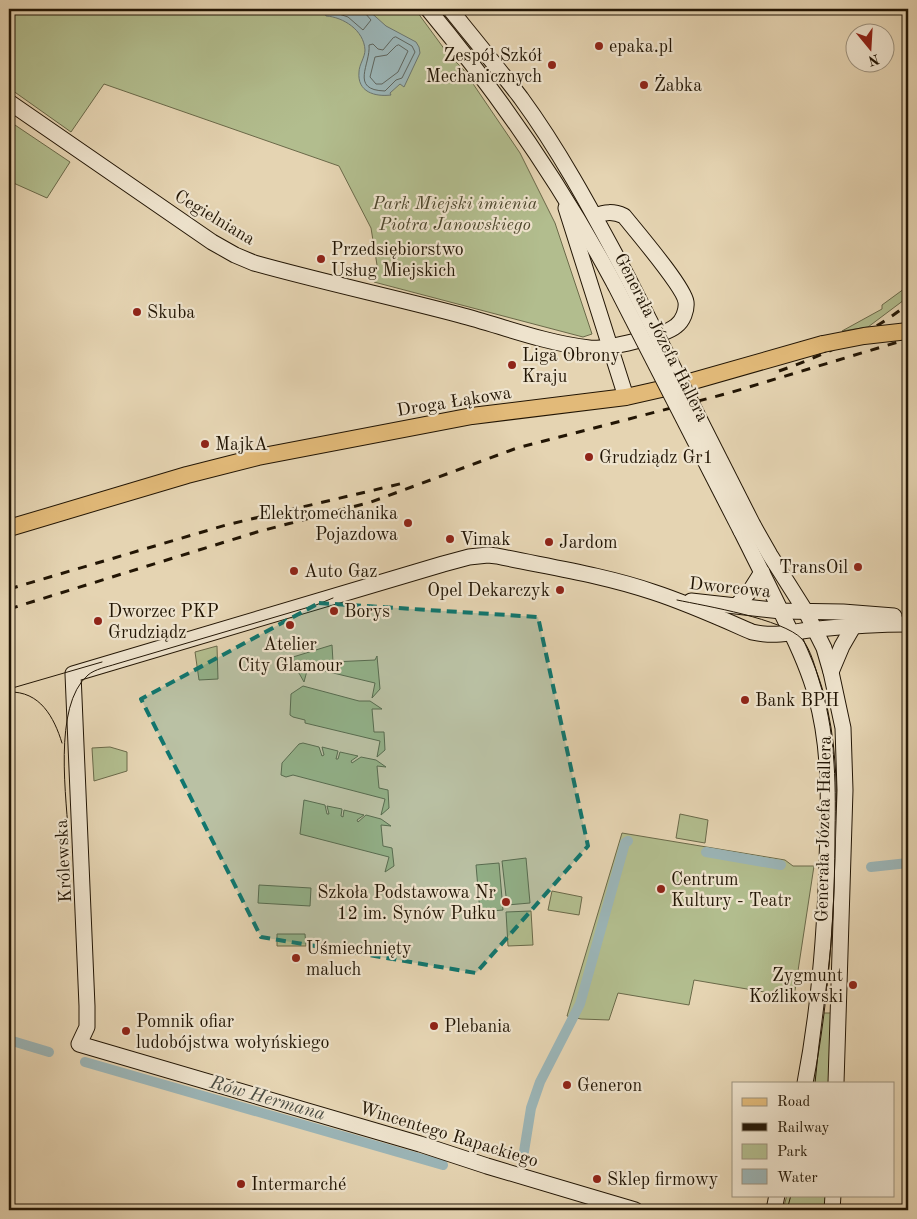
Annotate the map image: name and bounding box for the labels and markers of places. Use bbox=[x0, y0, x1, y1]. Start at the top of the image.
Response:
place label: epaka.pl bbox=[609, 38, 673, 56]
marker: epaka.pl bbox=[593, 40, 605, 52]
place label: Zespół Szkół Mechanicznych bbox=[426, 47, 542, 86]
marker: Zespół Szkół Mechanicznych bbox=[546, 59, 558, 71]
place label: Żabka bbox=[654, 74, 702, 95]
marker: Żabka bbox=[638, 79, 650, 91]
place label: Przedsiębiorstwo Usług Miejskich bbox=[331, 241, 464, 280]
marker: Przedsiębiorstwo Usług Miejskich bbox=[315, 253, 327, 265]
place label: Skuba bbox=[147, 304, 195, 322]
marker: Skuba bbox=[131, 306, 143, 318]
place label: Liga Obrony Kraju bbox=[522, 347, 620, 386]
marker: Liga Obrony Kraju bbox=[506, 359, 518, 371]
place label: MajkA bbox=[215, 436, 268, 454]
marker: MajkA bbox=[199, 438, 211, 450]
place label: Grudziądz Gr1 bbox=[599, 449, 713, 467]
marker: Grudziądz Gr1 bbox=[583, 451, 595, 463]
place label: Elektromechanika Pojazdowa bbox=[259, 505, 398, 544]
marker: Elektromechanika Pojazdowa bbox=[402, 517, 414, 529]
place label: Vimak bbox=[460, 531, 511, 549]
marker: Vimak bbox=[444, 533, 456, 545]
place label: Jardom bbox=[559, 534, 618, 552]
marker: Jardom bbox=[543, 536, 555, 548]
place label: TransOil bbox=[779, 559, 848, 577]
marker: TransOil bbox=[852, 561, 864, 573]
place label: Auto Gaz bbox=[304, 563, 377, 581]
marker: Auto Gaz bbox=[288, 565, 300, 577]
place label: Opel Dekarczyk bbox=[427, 582, 550, 600]
marker: Opel Dekarczyk bbox=[554, 584, 566, 596]
place label: Dworzec PKP Grudziądz bbox=[108, 603, 219, 642]
place label: Borys bbox=[344, 603, 390, 621]
marker: Borys bbox=[328, 605, 340, 617]
marker: Dworzec PKP Grudziądz bbox=[92, 615, 104, 627]
marker: Atelier City Glamour bbox=[284, 619, 296, 631]
place label: Atelier City Glamour bbox=[238, 636, 343, 675]
place label: Bank BPH bbox=[755, 692, 839, 710]
marker: Bank BPH bbox=[739, 694, 751, 706]
place label: Centrum Kultury - Teatr bbox=[671, 871, 792, 910]
marker: Centrum Kultury - Teatr bbox=[655, 883, 667, 895]
place label: Szkoła Podstawowa Nr 12 im. Synów Pułku bbox=[317, 884, 497, 923]
marker: Szkoła Podstawowa Nr 12 im. Synów Pułku bbox=[500, 896, 512, 908]
place label: Uśmiechnięty maluch bbox=[306, 940, 412, 979]
marker: Uśmiechnięty maluch bbox=[290, 952, 302, 964]
place label: Zygmunt Koźlikowski bbox=[749, 967, 843, 1006]
marker: Zygmunt Koźlikowski bbox=[847, 979, 859, 991]
place label: Pomnik ofiar ludobójstwa wołyńskiego bbox=[136, 1013, 329, 1052]
place label: Plebania bbox=[444, 1018, 511, 1036]
marker: Plebania bbox=[428, 1020, 440, 1032]
marker: Pomnik ofiar ludobójstwa wołyńskiego bbox=[120, 1025, 132, 1037]
place label: Generon bbox=[577, 1077, 643, 1095]
marker: Generon bbox=[561, 1079, 573, 1091]
place label: Sklep firmowy bbox=[607, 1171, 719, 1189]
marker: Sklep firmowy bbox=[591, 1173, 603, 1185]
place label: Intermarché bbox=[251, 1176, 346, 1194]
marker: Intermarché bbox=[235, 1178, 247, 1190]

